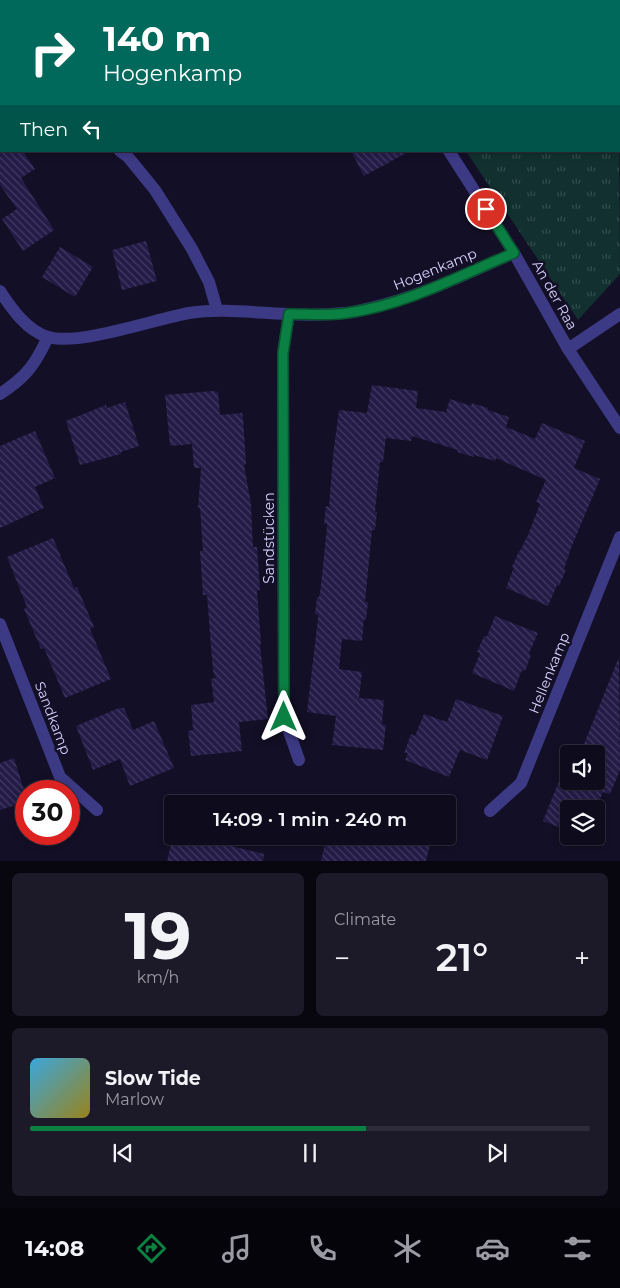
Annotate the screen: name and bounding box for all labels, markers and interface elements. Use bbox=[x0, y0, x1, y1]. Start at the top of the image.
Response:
text: 140 m bbox=[103, 17, 211, 60]
icon: right bbox=[20, 20, 85, 85]
text: Hogenkamp bbox=[103, 60, 242, 87]
icon: left bbox=[78, 115, 106, 143]
text: Then bbox=[20, 118, 68, 141]
pin bbox=[465, 188, 507, 230]
icon: arrive bbox=[472, 195, 500, 223]
street label: Hogenkamp bbox=[391, 244, 479, 294]
street label: An der Raa bbox=[528, 257, 582, 333]
street label: Sandstücken bbox=[260, 492, 278, 584]
street label: Hellenkamp bbox=[525, 630, 573, 716]
street label: Sandkamp bbox=[31, 679, 75, 757]
position arrow bbox=[257, 690, 309, 742]
map controls bbox=[560, 745, 605, 845]
button: sound bbox=[560, 745, 605, 790]
speed limit sign: 30 bbox=[15, 780, 80, 845]
button: layers bbox=[560, 800, 605, 845]
text: 14:09 · 1 min · 240 m bbox=[213, 808, 407, 831]
text: 19 bbox=[125, 896, 191, 975]
text: Climate bbox=[334, 910, 396, 929]
text: 21° bbox=[436, 934, 488, 981]
text: − bbox=[334, 941, 350, 975]
text: + bbox=[574, 941, 590, 975]
text: km/h bbox=[137, 968, 179, 987]
text: Slow Tide bbox=[105, 1067, 201, 1090]
text: Marlow bbox=[105, 1090, 164, 1109]
icon: previous bbox=[109, 1139, 137, 1167]
icon: pause bbox=[296, 1139, 324, 1167]
icon: next bbox=[483, 1139, 511, 1167]
icon: directions bbox=[134, 1231, 169, 1266]
icon: music bbox=[219, 1231, 254, 1266]
icon: phone bbox=[305, 1231, 340, 1266]
icon: climate bbox=[390, 1231, 425, 1266]
icon: car bbox=[475, 1231, 510, 1266]
icon: filters bbox=[560, 1231, 595, 1266]
text: 14:08 bbox=[25, 1235, 84, 1262]

